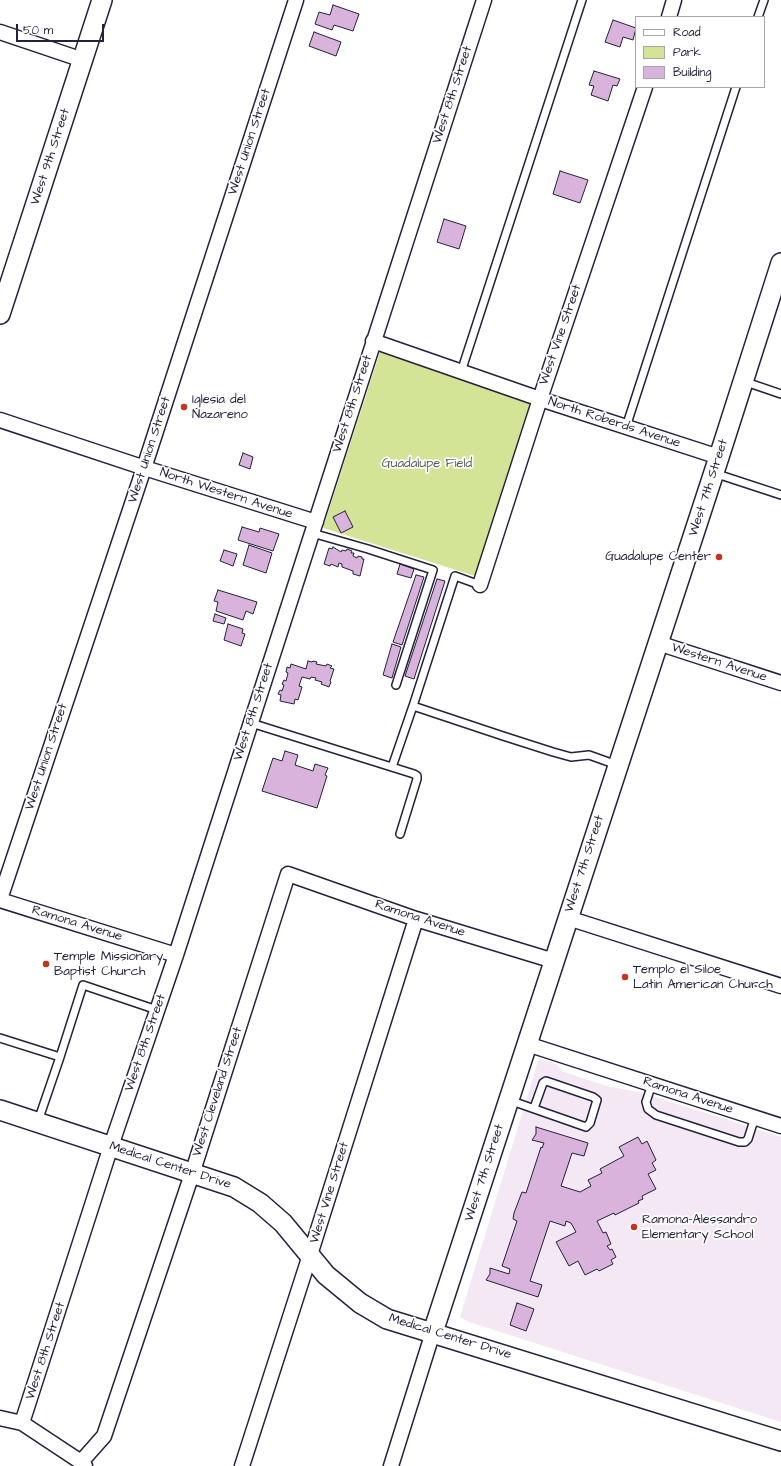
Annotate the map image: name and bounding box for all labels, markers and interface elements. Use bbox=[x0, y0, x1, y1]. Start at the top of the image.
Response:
scale bar bbox=[18, 16, 106, 42]
legend bbox=[635, 16, 765, 88]
text: 50 m bbox=[23, 22, 53, 39]
text: Road bbox=[673, 24, 701, 41]
street label: West 8th Street bbox=[430, 44, 476, 146]
text: Park bbox=[673, 44, 701, 61]
text: Building bbox=[673, 64, 711, 81]
street label: West Union Street bbox=[225, 87, 275, 197]
street label: West 9th Street bbox=[28, 107, 74, 207]
street label: West Vine Street bbox=[536, 283, 586, 387]
street label: West 8th Street bbox=[330, 353, 376, 455]
place label: Iglesia del Nazareno bbox=[192, 392, 248, 423]
street label: North Roberds Avenue bbox=[546, 394, 682, 452]
street label: West Union Street bbox=[125, 395, 175, 505]
marker: Iglesia del Nazareno bbox=[179, 402, 189, 412]
street label: West 7th Street bbox=[686, 437, 732, 539]
park label: Guadalupe Field bbox=[382, 456, 472, 472]
street label: North Western Avenue bbox=[158, 465, 294, 523]
place label: Guadalupe Center bbox=[605, 549, 711, 565]
marker: Guadalupe Center bbox=[714, 552, 724, 562]
street label: Western Avenue bbox=[669, 640, 769, 686]
street label: West 8th Street bbox=[231, 661, 277, 763]
street label: West Union Street bbox=[22, 702, 72, 812]
street label: West 7th Street bbox=[562, 813, 608, 915]
street label: Ramona Avenue bbox=[373, 897, 467, 941]
street label: Ramona Avenue bbox=[30, 903, 124, 945]
place label: Temple Missionary Baptist Church bbox=[54, 949, 163, 980]
marker: Temple Missionary Baptist Church bbox=[41, 959, 51, 969]
place label: Templo el Siloe Latin American Church bbox=[633, 962, 773, 993]
marker: Templo el Siloe Latin American Church bbox=[620, 972, 630, 982]
street label: West 8th Street bbox=[122, 992, 170, 1094]
street label: West Cleveland Street bbox=[190, 1025, 246, 1159]
street label: Ramona Avenue bbox=[641, 1074, 735, 1118]
street label: West 7th Street bbox=[462, 1122, 508, 1224]
street label: Medical Center Drive bbox=[107, 1139, 233, 1193]
street label: West Vine Street bbox=[307, 1140, 353, 1246]
place label: Ramona-Alessandro Elementary School bbox=[642, 1212, 757, 1243]
marker: Ramona-Alessandro Elementary School bbox=[629, 1222, 639, 1232]
street label: West 8th Street bbox=[23, 1300, 69, 1402]
street label: Medical Center Drive bbox=[387, 1311, 513, 1363]

